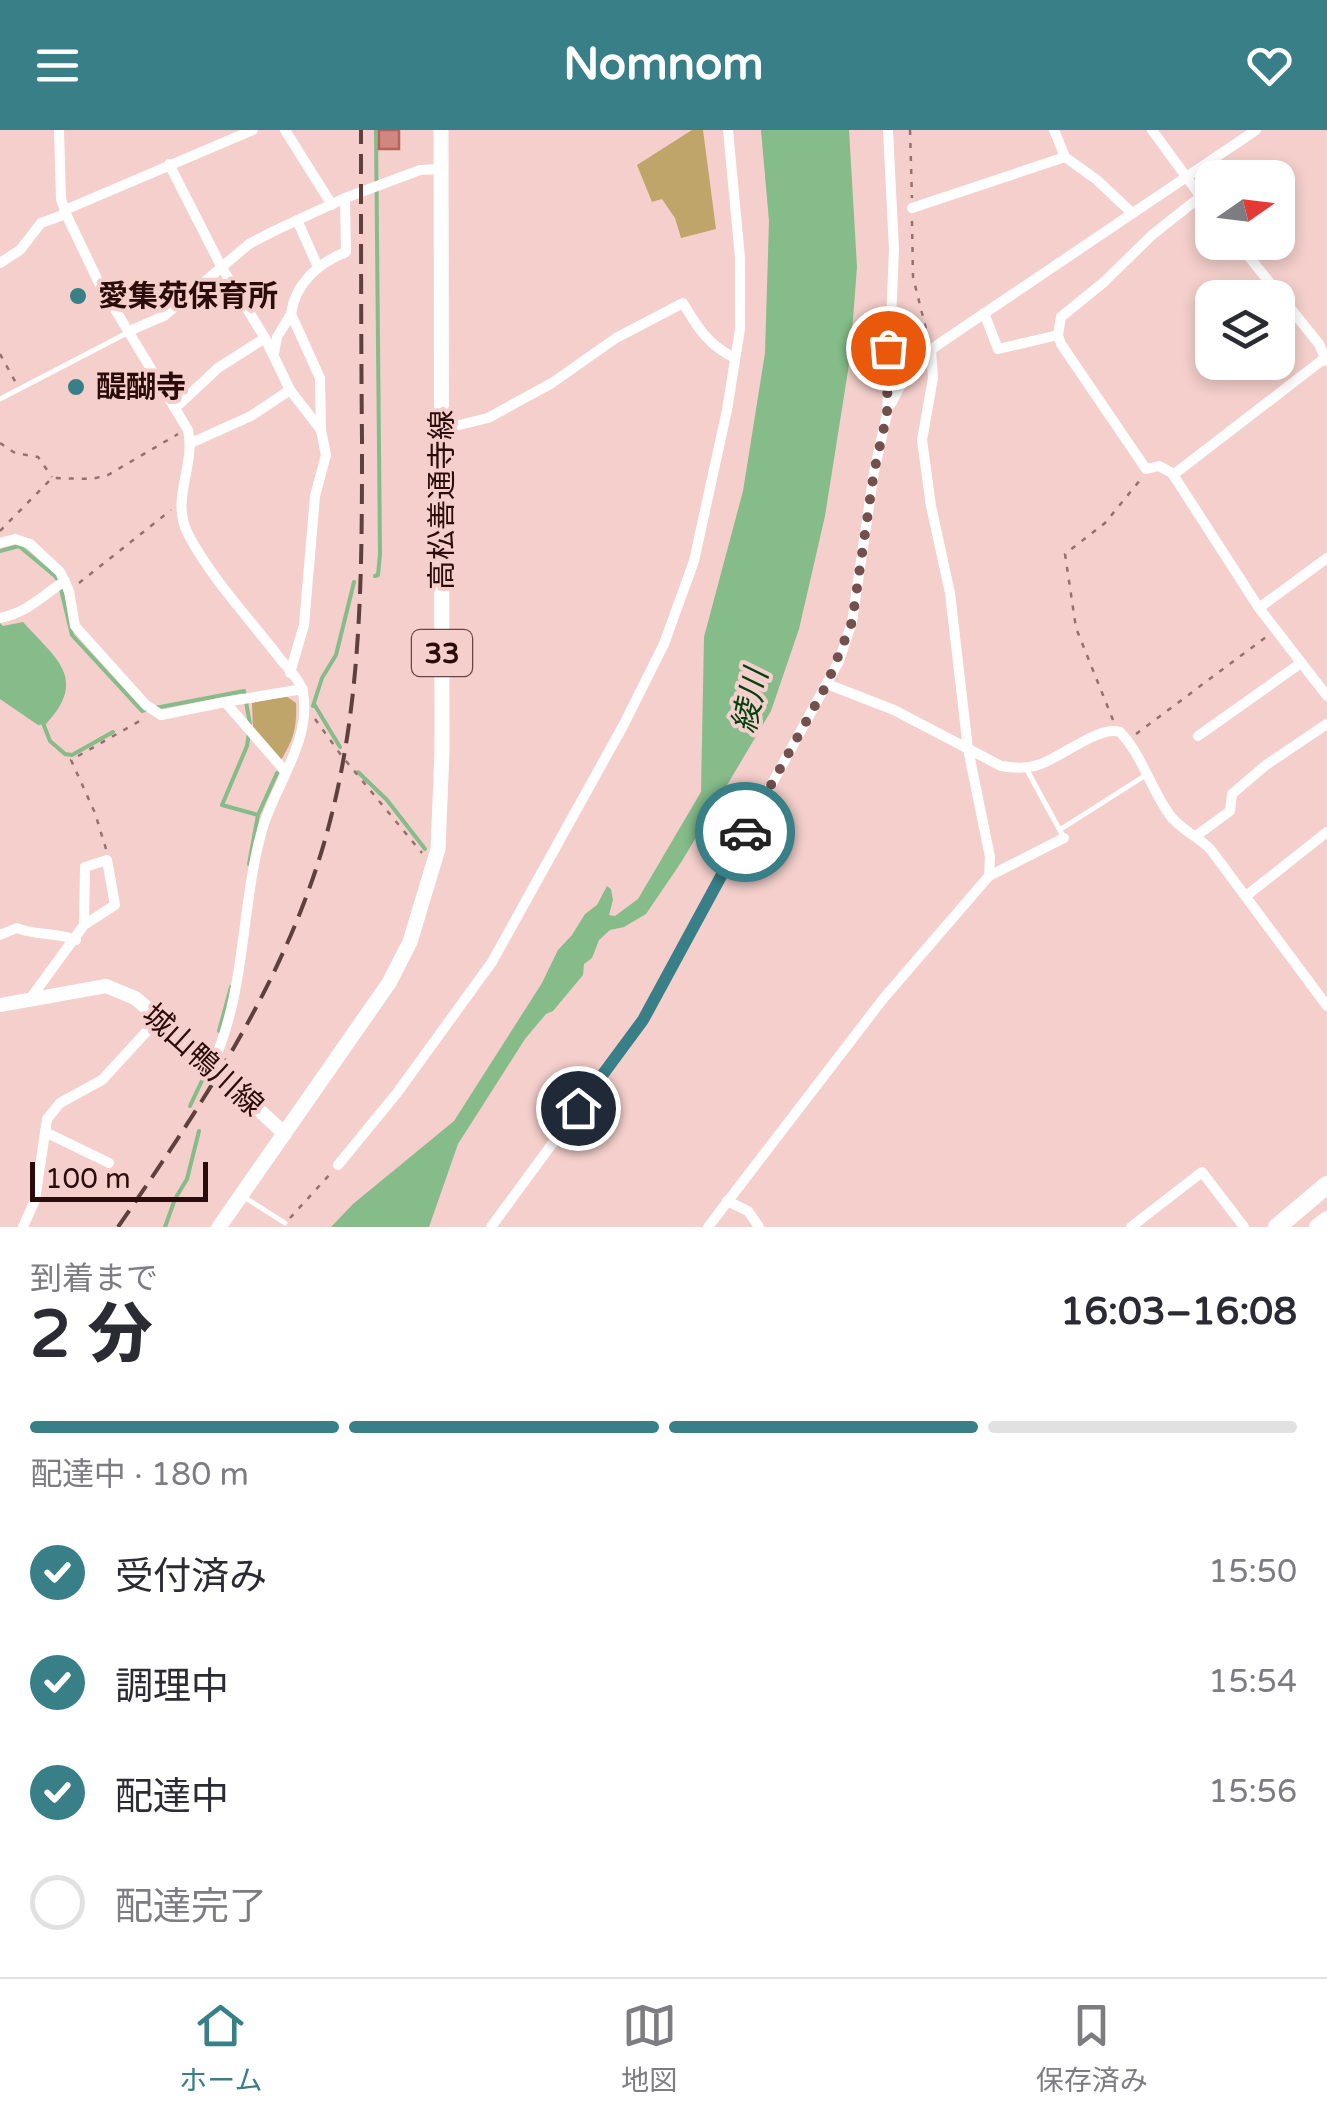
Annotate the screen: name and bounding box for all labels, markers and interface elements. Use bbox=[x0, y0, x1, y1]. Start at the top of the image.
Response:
icon: menu bbox=[30, 38, 85, 93]
text: Nomnom bbox=[563, 38, 764, 92]
icon: heart bbox=[1242, 38, 1297, 93]
north arrow bbox=[1195, 160, 1295, 260]
map controls bbox=[1195, 160, 1295, 380]
place label: 愛集苑保育所 bbox=[98, 278, 278, 315]
button: layers bbox=[1195, 280, 1295, 380]
marker: 愛集苑保育所 bbox=[67, 285, 89, 307]
pin bbox=[846, 306, 931, 391]
icon: bag bbox=[861, 321, 916, 376]
place label: 醍醐寺 bbox=[96, 369, 186, 406]
marker: 醍醐寺 bbox=[65, 376, 87, 398]
street label: 高松善通寺線 bbox=[424, 410, 461, 590]
road number: 33 bbox=[412, 630, 472, 676]
water label: 綾川 bbox=[726, 663, 777, 736]
courier bbox=[695, 782, 795, 882]
icon: car bbox=[718, 805, 773, 860]
street label: 城山鴨川線 bbox=[135, 996, 271, 1124]
pin bbox=[536, 1066, 621, 1151]
icon: home bbox=[551, 1081, 606, 1136]
scale bar bbox=[30, 1157, 208, 1202]
text: 100 m bbox=[45, 1162, 131, 1196]
text: 到着まで bbox=[30, 1260, 158, 1298]
text: 16:03–16:08 bbox=[1060, 1289, 1297, 1335]
text: 2 分 bbox=[30, 1296, 153, 1375]
text: 配達中 · 180 m bbox=[30, 1456, 249, 1494]
icon: check bbox=[30, 1545, 85, 1600]
text: 15:50 bbox=[1208, 1553, 1297, 1591]
text: 受付済み bbox=[115, 1554, 267, 1600]
icon: check bbox=[30, 1655, 85, 1710]
text: 15:54 bbox=[1208, 1663, 1297, 1701]
text: 調理中 bbox=[115, 1664, 229, 1710]
icon: check bbox=[30, 1765, 85, 1820]
text: 15:56 bbox=[1208, 1773, 1297, 1811]
text: 配達中 bbox=[115, 1774, 229, 1820]
text: 配達完了 bbox=[115, 1884, 267, 1930]
tab: ホーム bbox=[179, 1998, 262, 2098]
tab: 地図 bbox=[621, 1998, 677, 2098]
tab: 保存済み bbox=[1036, 1998, 1148, 2098]

